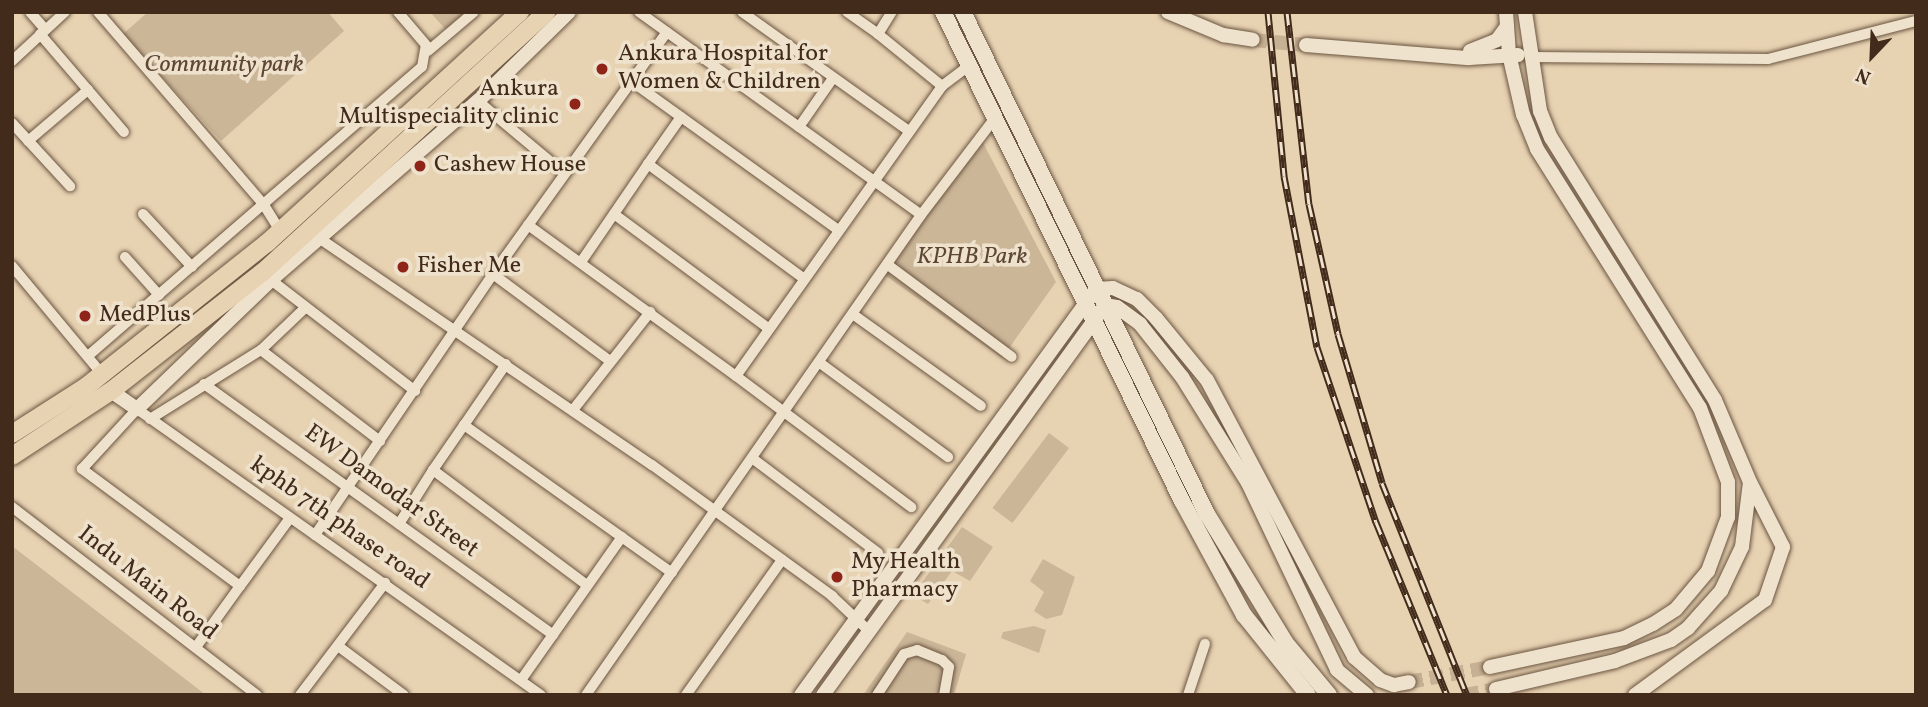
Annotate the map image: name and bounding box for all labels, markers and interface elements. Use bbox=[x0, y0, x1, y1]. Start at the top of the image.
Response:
north arrow bbox=[1837, 21, 1907, 91]
place label: Ankura Hospital for Women & Children bbox=[618, 41, 828, 97]
park label: Community park bbox=[144, 52, 304, 80]
marker: Ankura Hospital for Women & Children bbox=[592, 59, 612, 79]
text: N bbox=[1852, 61, 1875, 90]
place label: Ankura Multispeciality clinic bbox=[338, 76, 559, 132]
marker: Ankura Multispeciality clinic bbox=[565, 94, 585, 114]
place label: Cashew House bbox=[434, 152, 587, 180]
marker: Cashew House bbox=[412, 158, 428, 174]
park label: KPHB Park bbox=[917, 244, 1027, 272]
place label: Fisher Me bbox=[417, 253, 521, 281]
marker: Fisher Me bbox=[395, 259, 411, 275]
place label: MedPlus bbox=[99, 302, 191, 330]
marker: MedPlus bbox=[77, 308, 93, 324]
street label: EW Damodar Street bbox=[298, 419, 484, 565]
street label: kphb 7th phase road bbox=[244, 451, 434, 597]
street label: Indu Main Road bbox=[71, 520, 223, 648]
place label: My Health Pharmacy bbox=[851, 549, 961, 605]
marker: My Health Pharmacy bbox=[829, 569, 845, 585]

